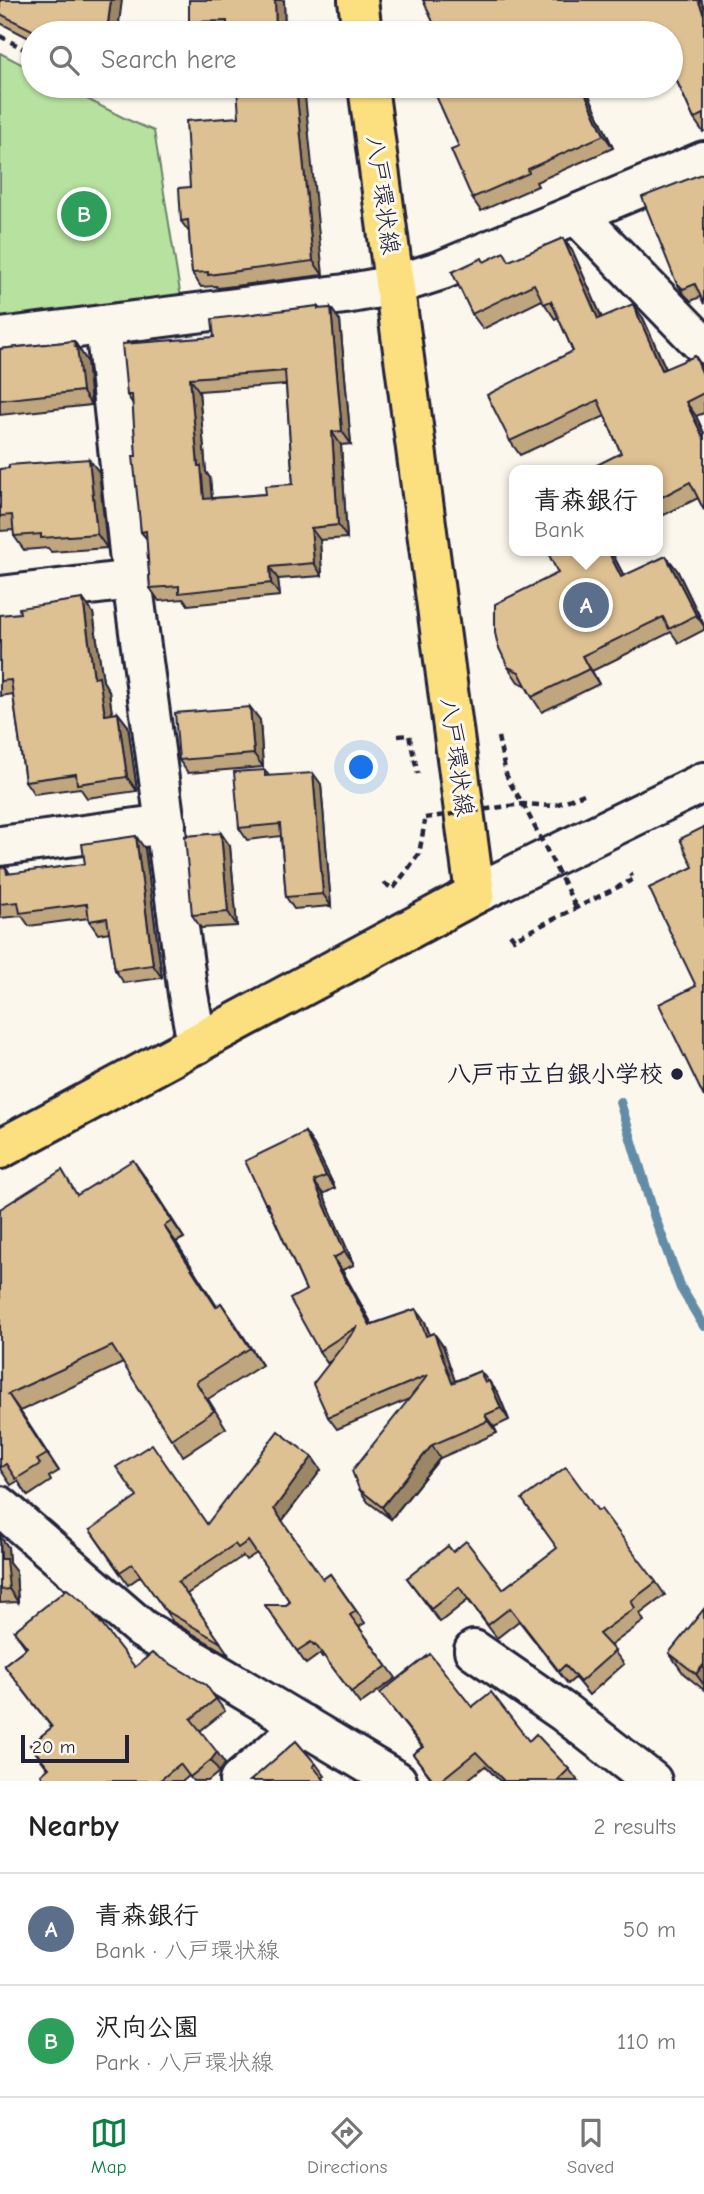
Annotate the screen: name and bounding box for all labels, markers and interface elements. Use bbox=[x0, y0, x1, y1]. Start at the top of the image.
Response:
search box bbox=[21, 21, 683, 98]
icon: search bbox=[45, 41, 83, 79]
text: Search here bbox=[101, 45, 236, 75]
street label: 八戸環状線 bbox=[361, 134, 405, 256]
pin: B bbox=[61, 188, 107, 240]
popup bbox=[509, 465, 663, 556]
text: 青森銀行 bbox=[534, 486, 638, 516]
text: Bank bbox=[534, 516, 584, 543]
pin: A bbox=[563, 579, 609, 631]
street label: 八戸環状線 bbox=[435, 696, 479, 818]
your location bbox=[344, 750, 378, 784]
place label: 八戸市立白銀小学校 bbox=[447, 1060, 663, 1088]
marker: 八戸市立白銀小学校 bbox=[669, 1066, 685, 1082]
scale bar bbox=[21, 1732, 130, 1764]
text: 20 m bbox=[32, 1736, 76, 1758]
text: Nearby bbox=[28, 1809, 119, 1844]
text: 2 results bbox=[594, 1813, 676, 1840]
text: 青森銀行 bbox=[95, 1901, 199, 1931]
text: A bbox=[45, 1916, 57, 1943]
text: 50 m bbox=[623, 1916, 676, 1943]
text: Bank · 八戸環状線 bbox=[95, 1937, 279, 1964]
text: 沢向公園 bbox=[95, 2013, 199, 2043]
text: B bbox=[44, 2028, 58, 2055]
text: 110 m bbox=[617, 2028, 676, 2055]
text: Park · 八戸環状線 bbox=[95, 2049, 273, 2076]
tab: Map bbox=[90, 2114, 128, 2178]
tab: Directions bbox=[307, 2114, 387, 2178]
tab: Saved bbox=[567, 2114, 614, 2178]

